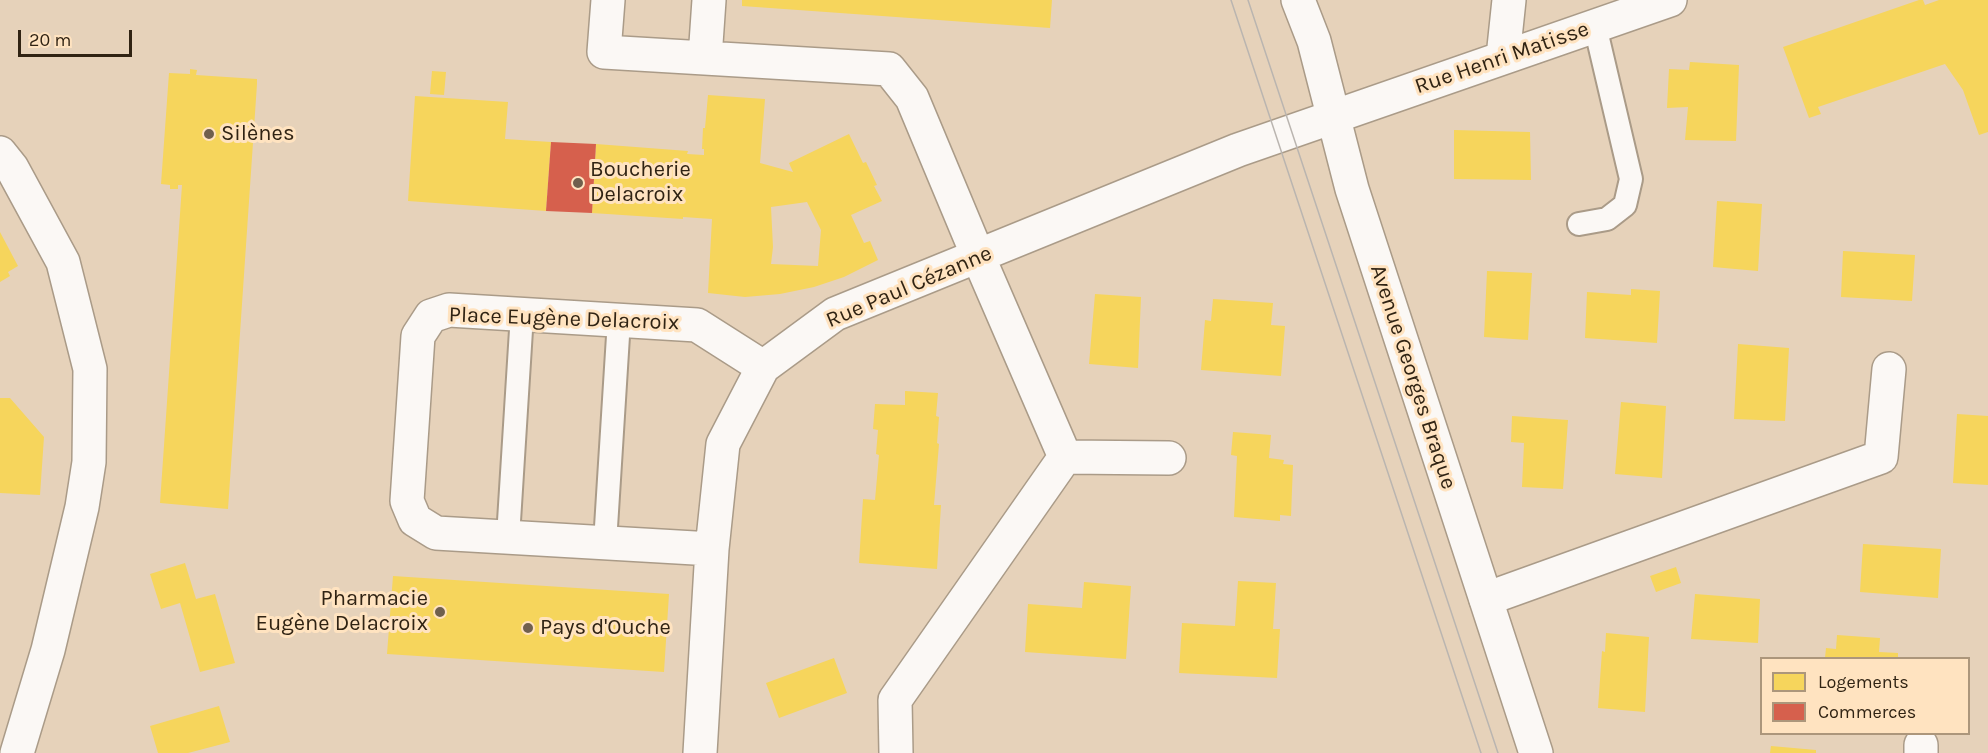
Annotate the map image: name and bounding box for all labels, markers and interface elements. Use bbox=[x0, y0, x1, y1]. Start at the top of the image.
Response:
street label: Rue Henri Matisse bbox=[1412, 16, 1592, 100]
scale bar bbox=[21, 18, 135, 56]
text: 20 m bbox=[29, 29, 71, 51]
place label: Silènes bbox=[221, 121, 294, 147]
marker: Silènes bbox=[202, 127, 216, 141]
place label: Boucherie Delacroix bbox=[590, 157, 691, 208]
marker: Boucherie Delacroix bbox=[571, 176, 585, 190]
street label: Rue Paul Cézanne bbox=[822, 240, 996, 334]
street label: Avenue Georges Braque bbox=[1364, 261, 1462, 493]
street label: Place Eugène Delacroix bbox=[448, 302, 680, 336]
place label: Pharmacie Eugène Delacroix bbox=[256, 586, 428, 638]
marker: Pharmacie Eugène Delacroix bbox=[433, 605, 447, 619]
place label: Pays d'Ouche bbox=[540, 615, 671, 641]
marker: Pays d'Ouche bbox=[521, 621, 535, 635]
legend bbox=[1760, 657, 1970, 735]
text: Logements bbox=[1818, 671, 1909, 693]
text: Commerces bbox=[1818, 701, 1916, 723]

